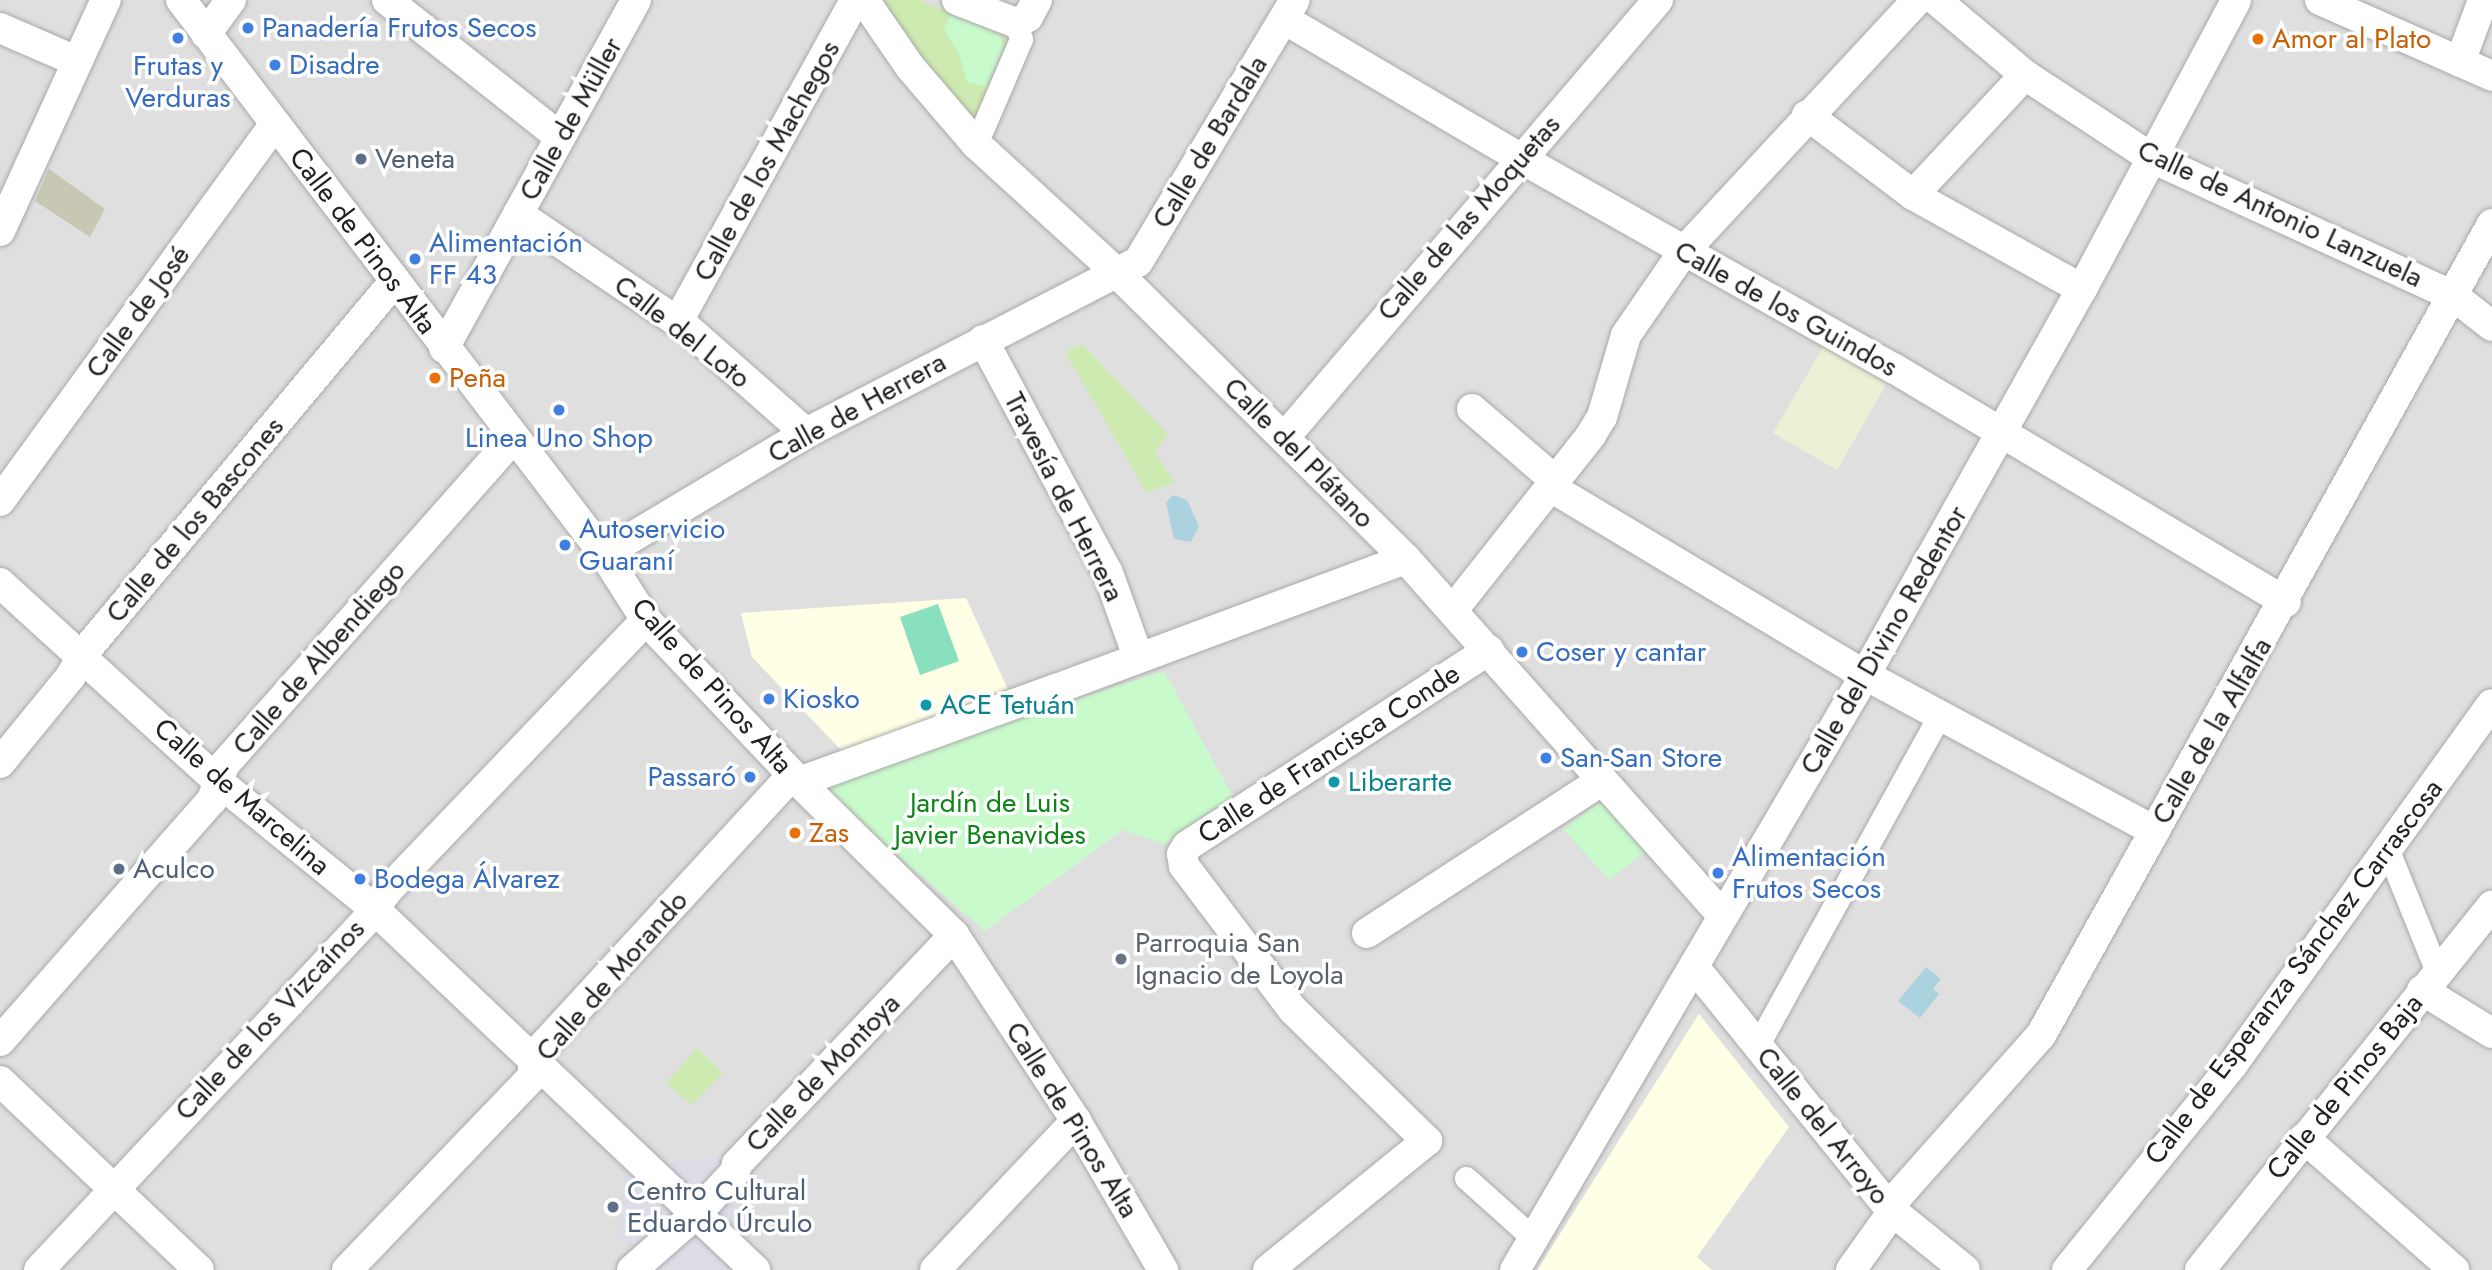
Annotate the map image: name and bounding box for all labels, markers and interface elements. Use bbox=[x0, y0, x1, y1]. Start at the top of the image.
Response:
place label: Panadería Frutos Secos bbox=[262, 11, 536, 45]
marker: Panadería Frutos Secos bbox=[240, 20, 256, 36]
place label: Amor al Plato bbox=[2272, 22, 2431, 56]
marker: Frutas y Verduras bbox=[170, 30, 186, 46]
marker: Amor al Plato bbox=[2250, 31, 2266, 47]
street label: Calle de Müller bbox=[512, 32, 630, 206]
street label: Calle de los Machegos bbox=[687, 35, 847, 287]
place label: Disadre bbox=[289, 48, 380, 82]
place label: Frutas y Verduras bbox=[125, 49, 231, 115]
street label: Calle de Bardala bbox=[1145, 50, 1275, 234]
marker: Disadre bbox=[267, 57, 283, 73]
street label: Calle de las Moquetas bbox=[1371, 108, 1567, 328]
street label: Calle de Antonio Lanzuela bbox=[2132, 133, 2428, 295]
street label: Calle de Pinos Alta bbox=[282, 141, 444, 341]
place label: Veneta bbox=[375, 142, 455, 176]
marker: Veneta bbox=[353, 151, 369, 167]
place label: Alimentación FF 43 bbox=[429, 226, 583, 292]
street label: Calle de los Guindos bbox=[1669, 234, 1903, 384]
street label: Calle de José bbox=[79, 239, 197, 385]
marker: Alimentación FF 43 bbox=[407, 251, 423, 267]
street label: Calle del Loto bbox=[607, 268, 757, 396]
street label: Calle de Herrera bbox=[762, 345, 952, 471]
place label: Peña bbox=[449, 361, 506, 395]
marker: Peña bbox=[427, 370, 443, 386]
street label: Calle del Plátano bbox=[1217, 371, 1381, 535]
street label: Travesía de Herrera bbox=[997, 387, 1131, 607]
marker: Linea Uno Shop bbox=[551, 402, 567, 418]
street label: Calle de los Bascones bbox=[99, 410, 291, 630]
place label: Linea Uno Shop bbox=[465, 421, 653, 455]
street label: Calle del Divino Redentor bbox=[1793, 500, 1975, 780]
place label: Autoservicio Guaraní bbox=[579, 512, 725, 578]
marker: Autoservicio Guaraní bbox=[557, 537, 573, 553]
street label: Calle de Albendiego bbox=[226, 554, 412, 762]
street label: Calle de Pinos Alta bbox=[624, 591, 800, 781]
street label: Calle de la Alfalfa bbox=[2145, 632, 2279, 830]
place label: Coser y cantar bbox=[1536, 635, 1706, 669]
marker: Coser y cantar bbox=[1514, 644, 1530, 660]
street label: Calle de Francisca Conde bbox=[1192, 657, 1466, 851]
place label: Kiosko bbox=[783, 682, 860, 716]
place label: ACE Tetuán bbox=[940, 688, 1075, 722]
marker: Kiosko bbox=[761, 691, 777, 707]
marker: ACE Tetuán bbox=[918, 697, 934, 713]
street label: Calle de Marcelina bbox=[147, 711, 337, 883]
place label: San-San Store bbox=[1560, 741, 1722, 775]
marker: San-San Store bbox=[1538, 750, 1554, 766]
place label: Passaró bbox=[648, 760, 736, 794]
place label: Liberarte bbox=[1348, 765, 1452, 799]
marker: Passaró bbox=[742, 769, 758, 785]
street label: Calle de Esperanza Sánchez Carrascosa bbox=[2138, 773, 2450, 1171]
marker: Liberarte bbox=[1326, 774, 1342, 790]
park label: Jardín de Luis Javier Benavides bbox=[894, 786, 1086, 852]
place label: Zas bbox=[809, 816, 849, 850]
marker: Zas bbox=[787, 825, 803, 841]
place label: Alimentación Frutos Secos bbox=[1732, 840, 1886, 906]
place label: Aculco bbox=[133, 852, 215, 886]
marker: Aculco bbox=[111, 861, 127, 877]
place label: Bodega Álvarez bbox=[374, 862, 560, 896]
marker: Alimentación Frutos Secos bbox=[1710, 865, 1726, 881]
marker: Bodega Álvarez bbox=[352, 871, 368, 887]
street label: Calle de Morando bbox=[529, 884, 695, 1068]
street label: Calle de los Vizcaínos bbox=[168, 913, 372, 1127]
place label: Parroquia San Ignacio de Loyola bbox=[1135, 926, 1344, 992]
marker: Parroquia San Ignacio de Loyola bbox=[1113, 951, 1129, 967]
street label: Calle de Montoya bbox=[739, 987, 907, 1159]
street label: Calle de Pinos Baja bbox=[2260, 987, 2430, 1187]
street label: Calle de Pinos Alta bbox=[998, 1016, 1146, 1224]
street label: Calle del Arroyo bbox=[1749, 1040, 1897, 1212]
place label: Centro Cultural Eduardo Úrculo bbox=[627, 1174, 812, 1240]
marker: Centro Cultural Eduardo Úrculo bbox=[605, 1199, 621, 1215]

